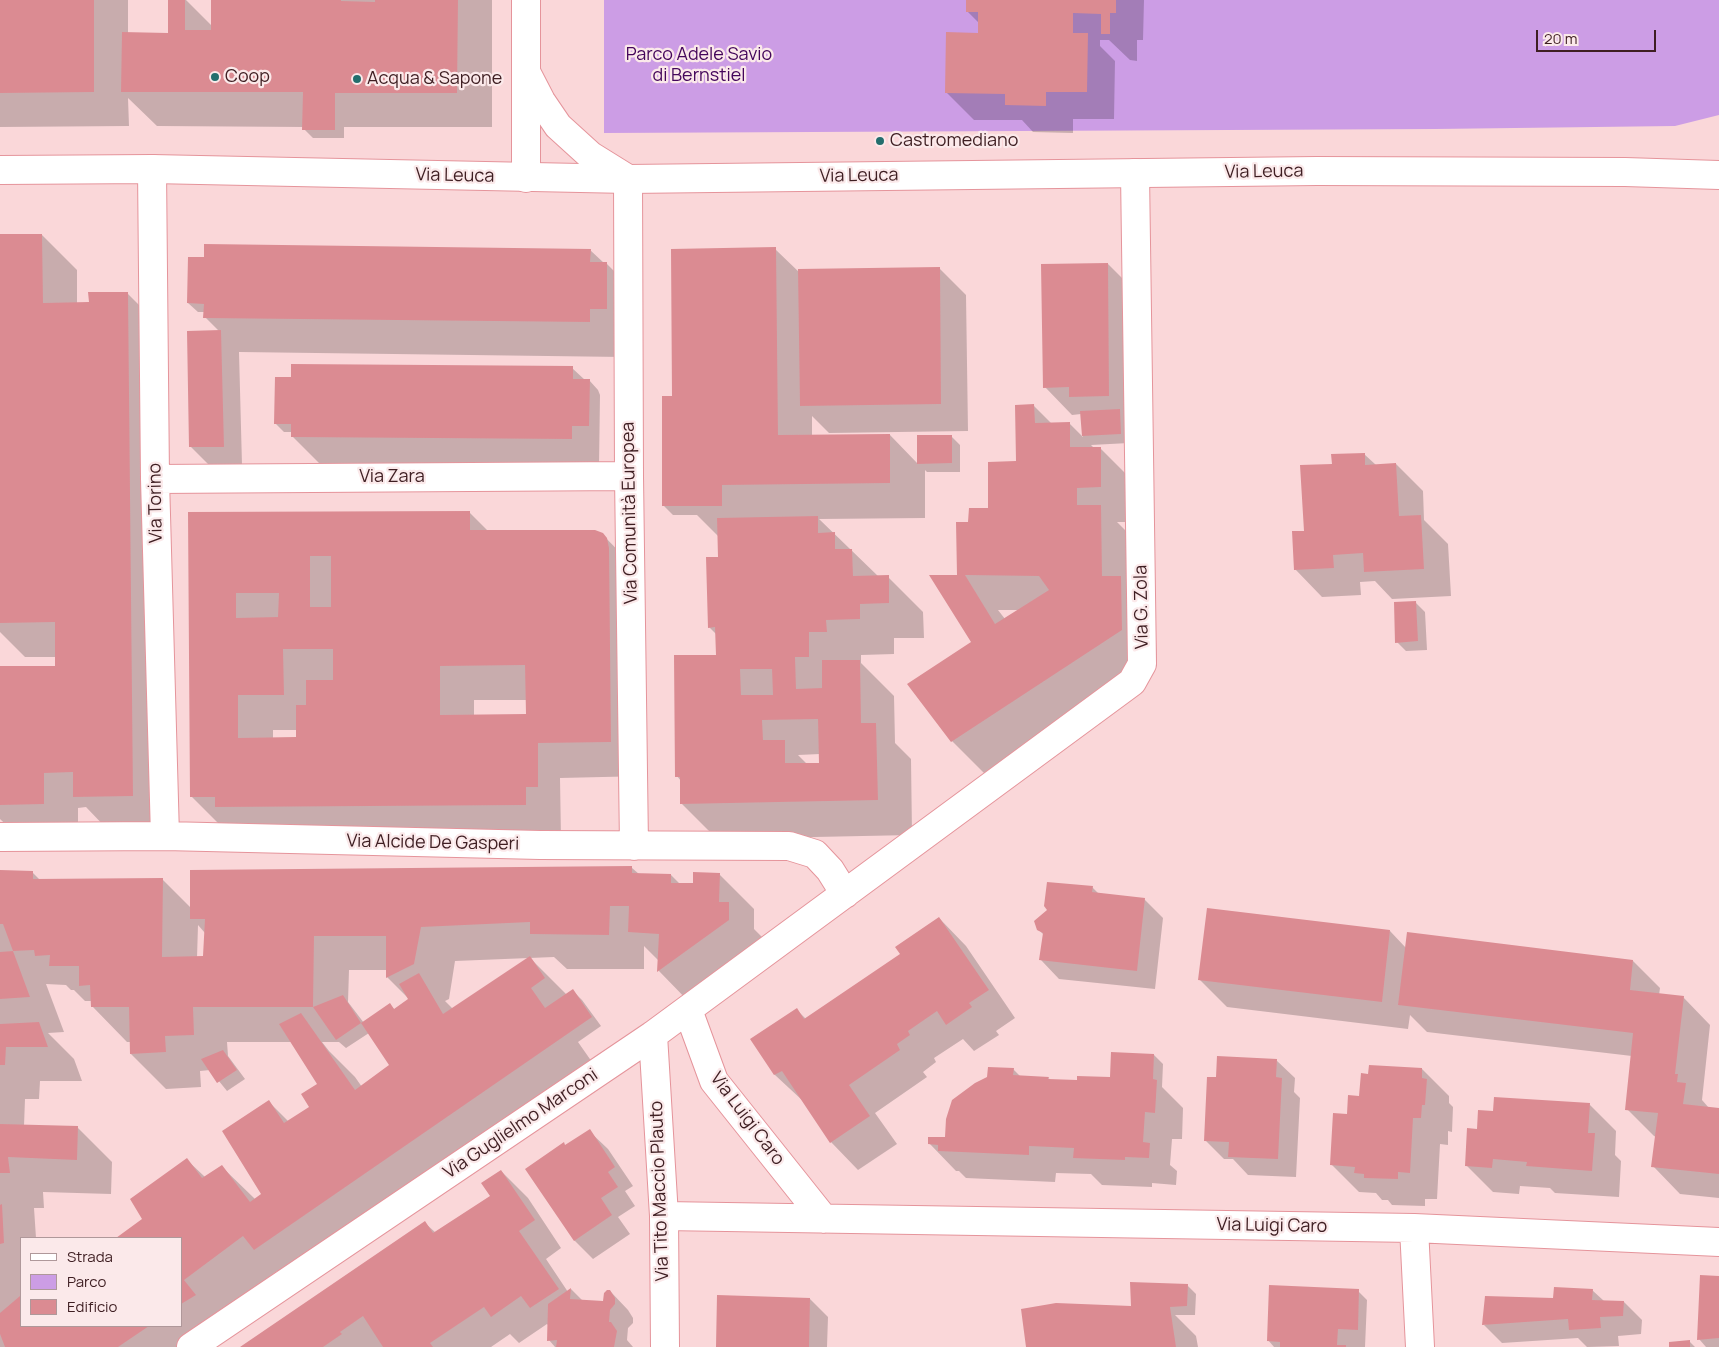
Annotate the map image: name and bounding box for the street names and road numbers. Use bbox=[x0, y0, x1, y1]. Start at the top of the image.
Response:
street label: Via Leuca bbox=[1225, 161, 1303, 183]
street label: Via Leuca bbox=[416, 165, 494, 187]
street label: Via Leuca bbox=[820, 165, 898, 187]
street label: Via Comunità Europea bbox=[618, 422, 642, 604]
street label: Via Torino bbox=[145, 463, 167, 543]
street label: Via Zara bbox=[359, 466, 425, 488]
street label: Via G. Zola bbox=[1130, 565, 1154, 649]
street label: Via Alcide De Gasperi bbox=[346, 831, 520, 855]
street label: Via Guglielmo Marconi bbox=[440, 1064, 602, 1184]
street label: Via Luigi Caro bbox=[705, 1068, 789, 1170]
street label: Via Tito Maccio Plauto bbox=[646, 1100, 674, 1282]
street label: Via Luigi Caro bbox=[1216, 1214, 1328, 1238]

